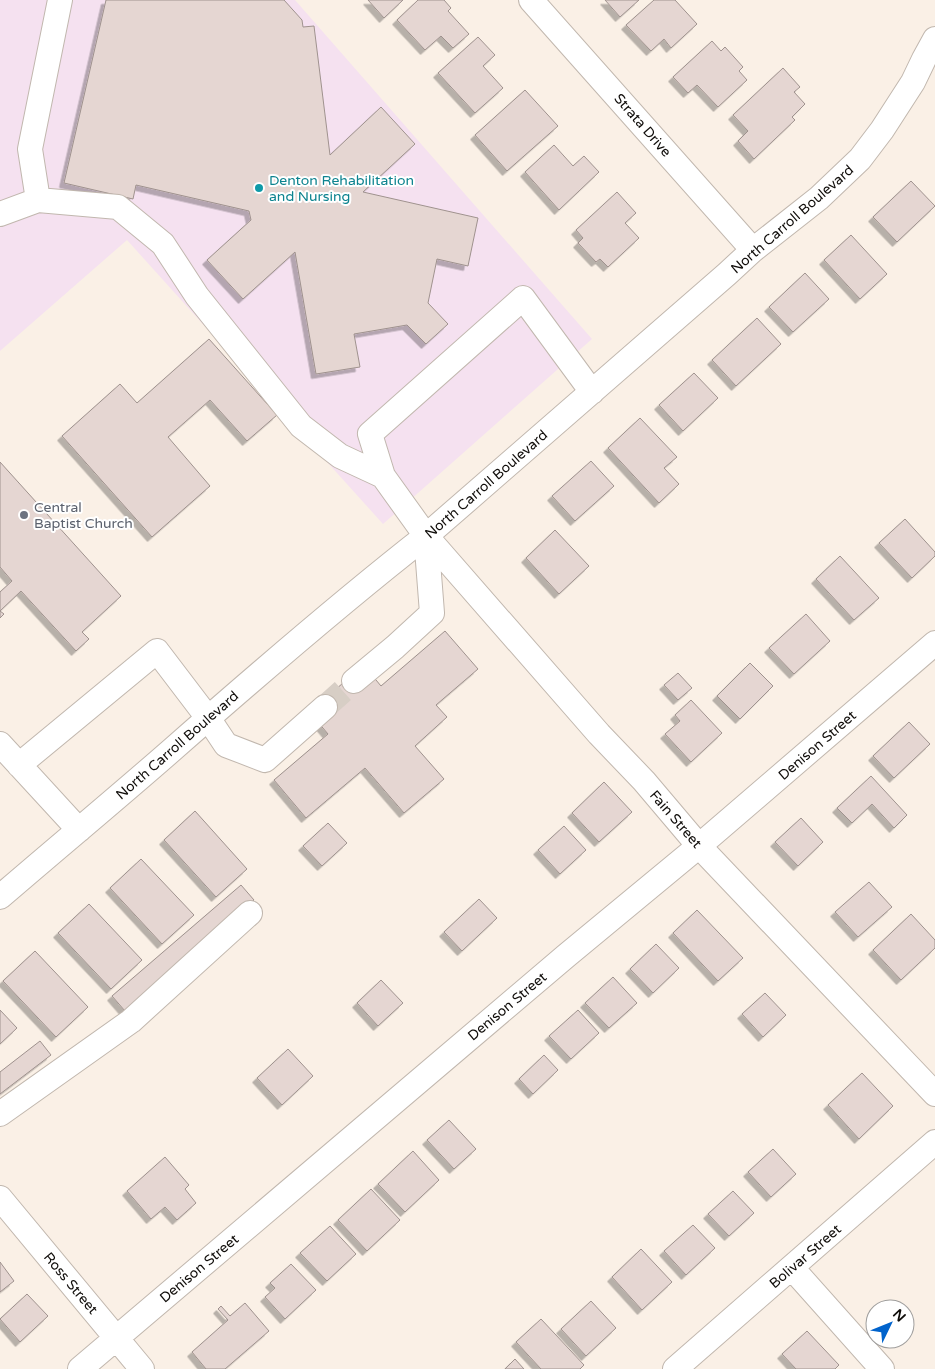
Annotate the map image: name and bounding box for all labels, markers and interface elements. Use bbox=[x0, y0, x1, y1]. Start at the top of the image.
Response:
street label: Strata Drive bbox=[611, 90, 675, 160]
street label: North Carroll Boulevard bbox=[728, 162, 857, 277]
place label: Denton Rehabilitation and Nursing bbox=[269, 172, 414, 205]
marker: Denton Rehabilitation and Nursing bbox=[253, 182, 265, 194]
street label: North Carroll Boulevard bbox=[422, 427, 551, 542]
place label: Central Baptist Church bbox=[34, 499, 133, 532]
marker: Central Baptist Church bbox=[18, 509, 30, 521]
street label: North Carroll Boulevard bbox=[113, 688, 242, 803]
street label: Denison Street bbox=[775, 707, 860, 784]
street label: Fain Street bbox=[646, 787, 706, 852]
street label: Denison Street bbox=[464, 968, 551, 1044]
street label: Bolivar Street bbox=[766, 1220, 845, 1292]
street label: Denison Street bbox=[156, 1230, 243, 1306]
street label: Ross Street bbox=[40, 1249, 102, 1318]
north arrow bbox=[865, 1299, 915, 1349]
text: N bbox=[889, 1306, 909, 1325]

